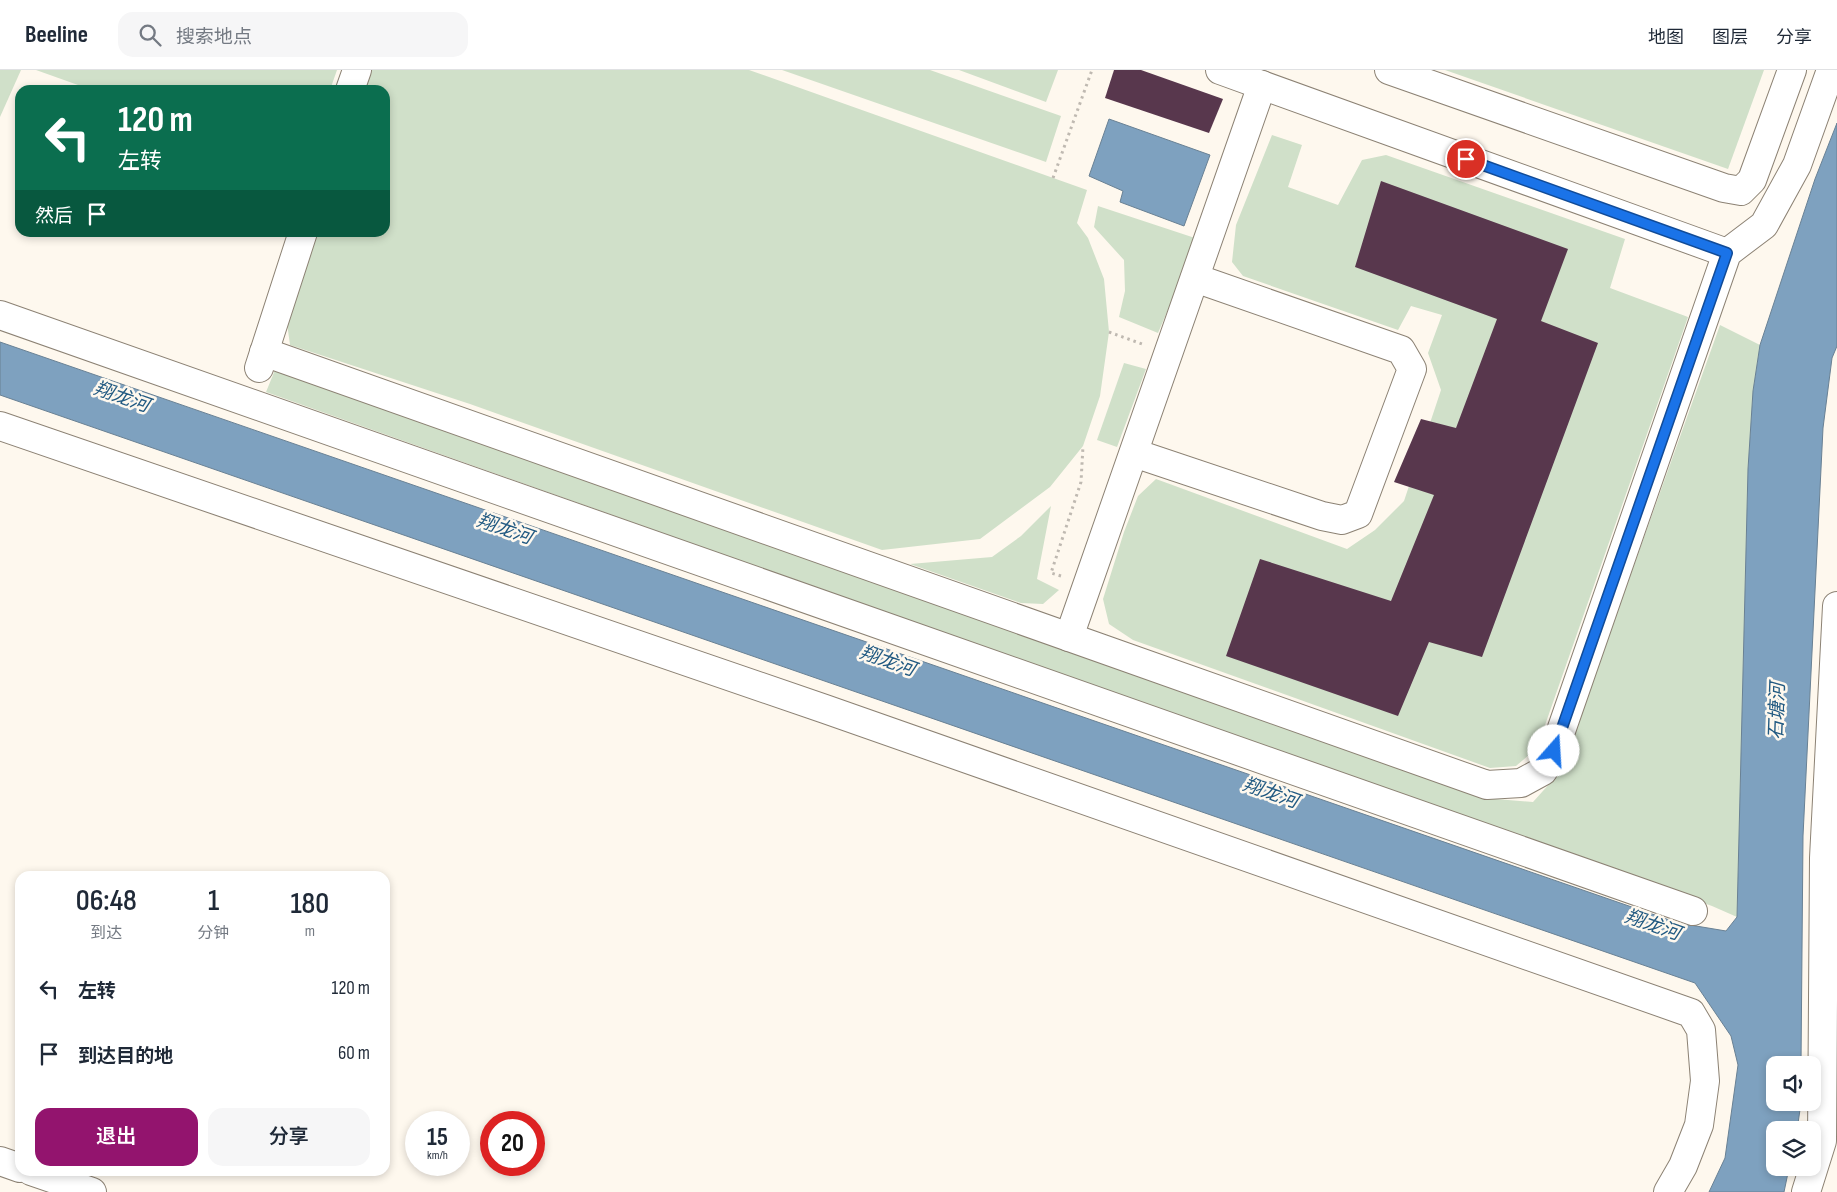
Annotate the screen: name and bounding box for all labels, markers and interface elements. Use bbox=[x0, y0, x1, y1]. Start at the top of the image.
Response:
search box bbox=[118, 12, 468, 57]
text: Beeline bbox=[25, 20, 88, 49]
icon: search bbox=[136, 21, 164, 49]
text: 搜索地点 bbox=[176, 26, 252, 49]
text: 地图 bbox=[1648, 27, 1684, 48]
text: 图层 bbox=[1712, 27, 1748, 48]
text: 分享 bbox=[1776, 27, 1812, 48]
text: 120 m bbox=[118, 99, 193, 142]
icon: left bbox=[35, 105, 100, 170]
pin bbox=[1445, 138, 1487, 180]
icon: arrive bbox=[1452, 145, 1480, 173]
text: 左转 bbox=[118, 148, 162, 175]
icon: arrive bbox=[83, 200, 111, 228]
text: 然后 bbox=[35, 205, 73, 228]
water label: 翔龙河 bbox=[91, 377, 156, 419]
water label: 翔龙河 bbox=[474, 509, 539, 551]
water label: 翔龙河 bbox=[857, 641, 922, 683]
water label: 石塘河 bbox=[1765, 678, 1790, 740]
position arrow bbox=[1527, 724, 1579, 776]
water label: 翔龙河 bbox=[1240, 773, 1305, 815]
text: 06:48 bbox=[76, 883, 137, 919]
text: 1 bbox=[208, 883, 219, 919]
text: 180 bbox=[290, 886, 329, 922]
water label: 翔龙河 bbox=[1622, 905, 1687, 947]
text: m bbox=[305, 922, 315, 941]
text: 到达 bbox=[90, 924, 122, 943]
text: 分钟 bbox=[198, 924, 230, 943]
icon: left bbox=[35, 975, 63, 1003]
text: 120 m bbox=[332, 977, 370, 1000]
text: 左转 bbox=[78, 980, 116, 1003]
icon: arrive bbox=[35, 1040, 63, 1068]
text: 60 m bbox=[338, 1042, 370, 1065]
text: 到达目的地 bbox=[78, 1045, 173, 1068]
map controls bbox=[1766, 1056, 1821, 1176]
button: sound bbox=[1766, 1056, 1821, 1111]
button: 退出 bbox=[35, 1108, 198, 1166]
button: 分享 bbox=[208, 1108, 370, 1166]
speed limit sign: 20 bbox=[480, 1111, 545, 1176]
button: layers bbox=[1766, 1121, 1821, 1176]
text: 15 bbox=[427, 1122, 448, 1153]
text: km/h bbox=[427, 1148, 448, 1163]

